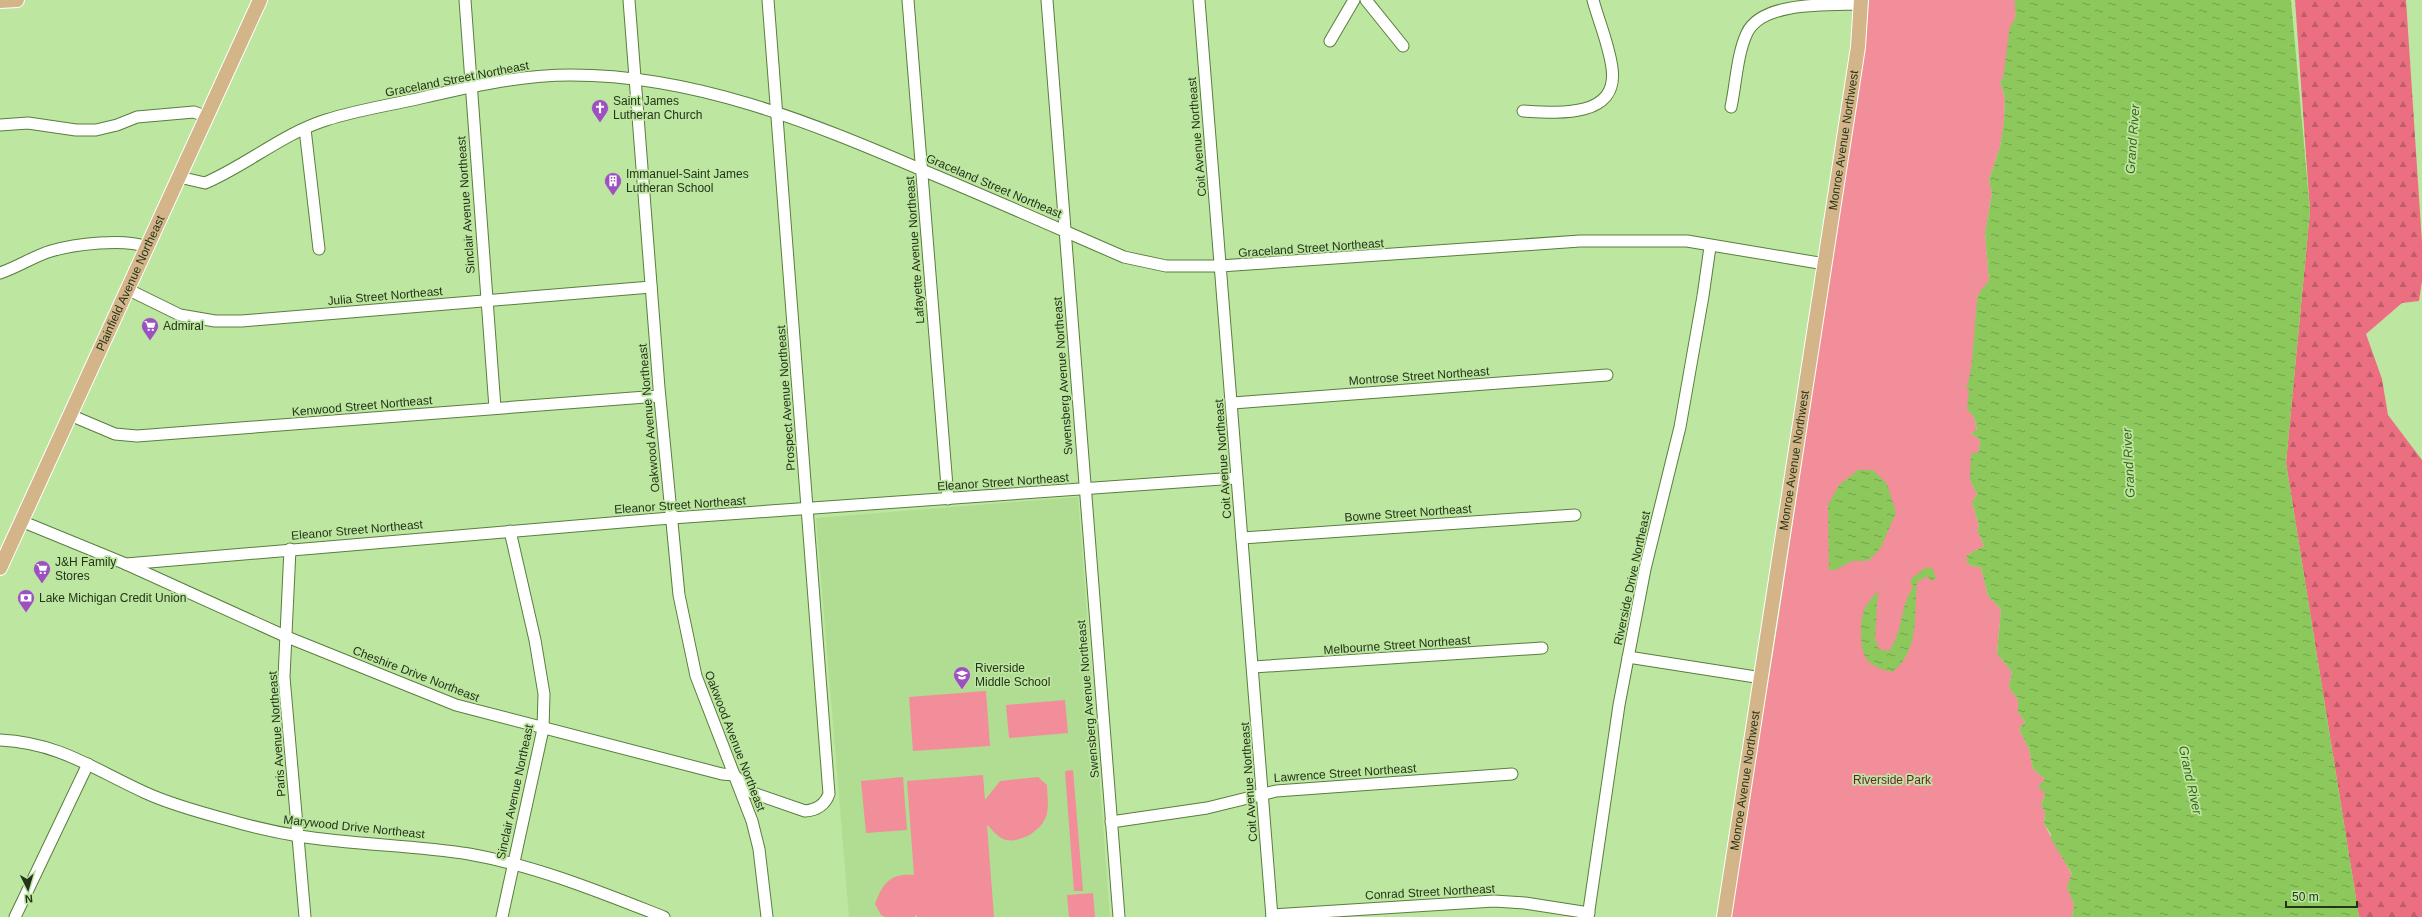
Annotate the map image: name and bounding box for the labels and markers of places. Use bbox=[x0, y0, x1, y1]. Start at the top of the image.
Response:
place label: Saint James Lutheran Church bbox=[613, 94, 702, 122]
church icon: Saint James Lutheran Church bbox=[590, 98, 610, 123]
place label: Immanuel-Saint James Lutheran School bbox=[626, 167, 749, 195]
building icon: Immanuel-Saint James Lutheran School bbox=[603, 171, 623, 196]
supermarket icon: Admiral bbox=[140, 316, 160, 341]
place label: Admiral bbox=[163, 319, 204, 333]
place label: J&H Family Stores bbox=[55, 555, 116, 583]
supermarket icon: J&H Family Stores bbox=[32, 559, 52, 584]
bank icon: Lake Michigan Credit Union bbox=[16, 588, 36, 613]
place label: Lake Michigan Credit Union bbox=[39, 591, 186, 605]
place label: Riverside Middle School bbox=[975, 661, 1050, 689]
school or university icon: Riverside Middle School bbox=[952, 665, 972, 690]

